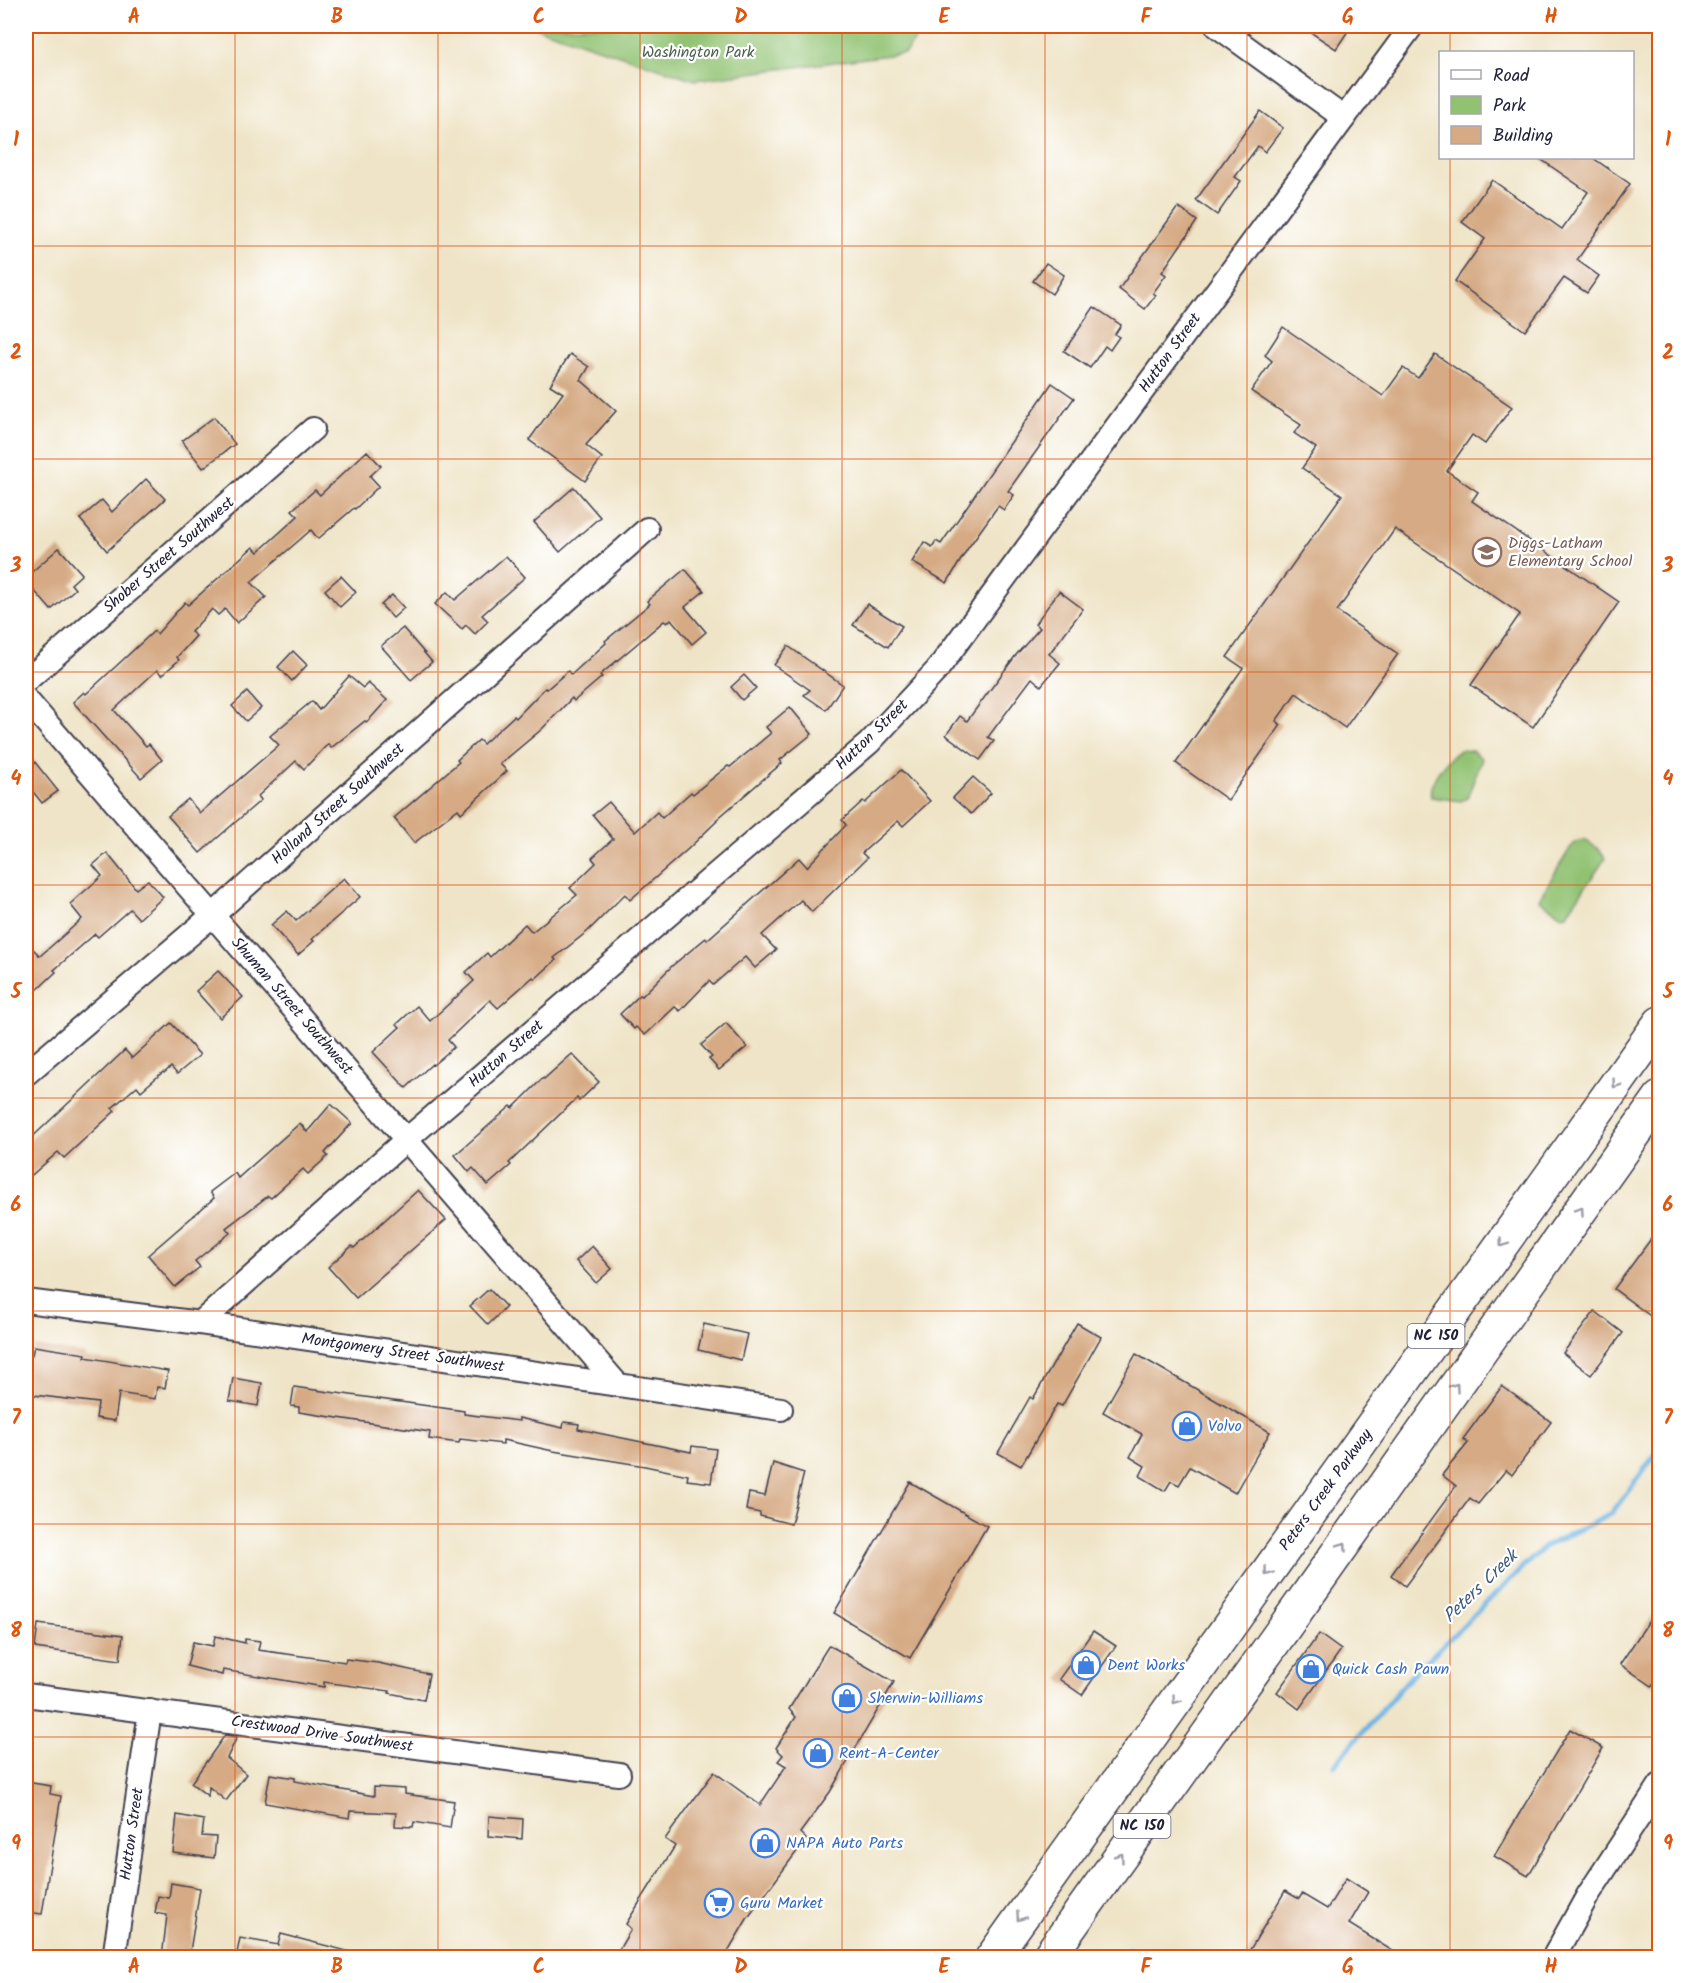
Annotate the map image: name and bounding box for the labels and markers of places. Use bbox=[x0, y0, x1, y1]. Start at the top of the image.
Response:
place label: Diggs-Latham Elementary School bbox=[1508, 531, 1633, 574]
school or university icon: Diggs-Latham Elementary School bbox=[1471, 536, 1503, 568]
shop icon: Volvo bbox=[1171, 1410, 1203, 1442]
place label: Volvo bbox=[1208, 1414, 1242, 1439]
shop icon: Dent Works bbox=[1070, 1649, 1102, 1681]
place label: Dent Works bbox=[1107, 1653, 1185, 1678]
shop icon: Quick Cash Pawn bbox=[1295, 1653, 1327, 1685]
place label: Quick Cash Pawn bbox=[1332, 1657, 1449, 1682]
shop icon: Sherwin-Williams bbox=[831, 1682, 863, 1714]
place label: Sherwin-Williams bbox=[868, 1686, 983, 1711]
shop icon: Rent-A-Center bbox=[802, 1737, 834, 1769]
place label: Rent-A-Center bbox=[839, 1741, 940, 1766]
shop icon: NAPA Auto Parts bbox=[749, 1827, 781, 1859]
place label: NAPA Auto Parts bbox=[786, 1831, 903, 1856]
supermarket icon: Guru Market bbox=[703, 1887, 735, 1919]
place label: Guru Market bbox=[740, 1891, 824, 1916]

